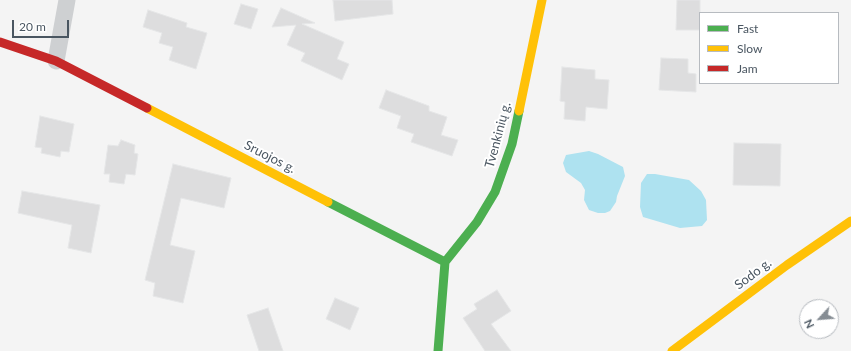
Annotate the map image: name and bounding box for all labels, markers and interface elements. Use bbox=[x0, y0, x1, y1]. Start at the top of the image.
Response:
scale bar bbox=[14, 12, 71, 38]
legend bbox=[699, 12, 839, 84]
text: 20 m bbox=[19, 19, 46, 34]
text: Fast bbox=[737, 21, 758, 36]
text: Slow bbox=[737, 41, 762, 56]
text: Jam bbox=[737, 61, 758, 76]
street label: Tvenkinių g. bbox=[482, 100, 514, 170]
street label: Sruojos g. bbox=[242, 137, 298, 177]
street label: Sodo g. bbox=[731, 255, 775, 293]
north arrow bbox=[799, 299, 839, 339]
text: N bbox=[801, 317, 816, 331]

